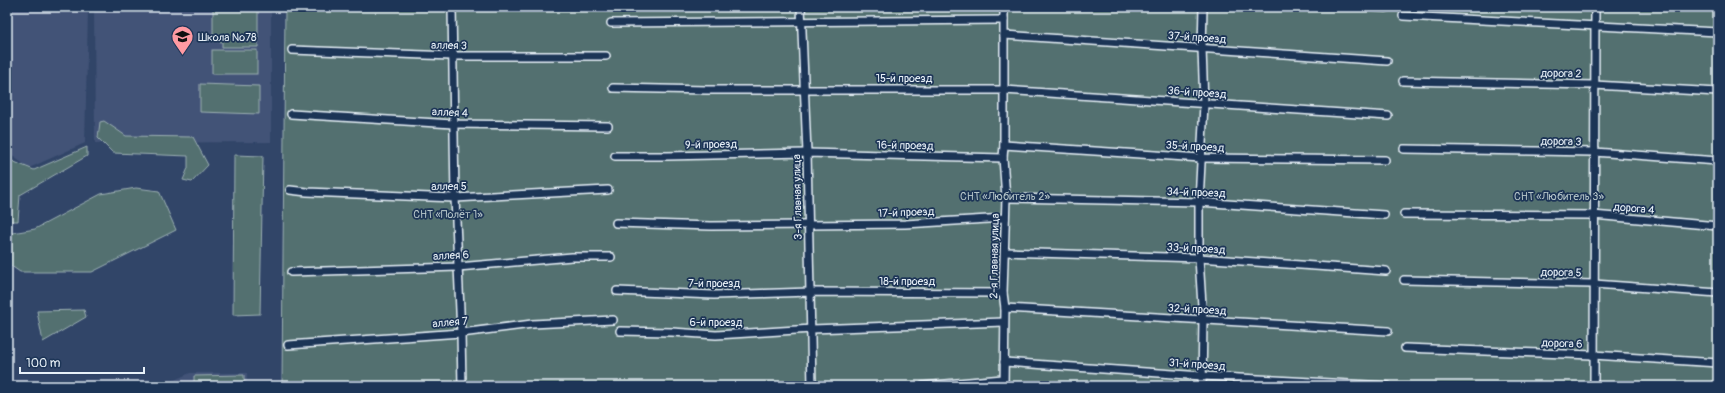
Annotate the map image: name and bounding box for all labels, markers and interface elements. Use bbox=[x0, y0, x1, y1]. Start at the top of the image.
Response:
school or university icon: Школа №78 bbox=[170, 24, 196, 57]
street label: 37-й проезд bbox=[1167, 29, 1227, 46]
place label: Школа №78 bbox=[198, 31, 257, 44]
street label: аллея 3 bbox=[431, 39, 467, 52]
street label: дорога 2 bbox=[1540, 67, 1582, 80]
street label: 15-й проезд bbox=[876, 72, 933, 85]
street label: 36-й проезд bbox=[1167, 84, 1227, 101]
street label: аллея 4 bbox=[432, 105, 469, 120]
street label: дорога 3 bbox=[1540, 135, 1582, 148]
street label: 9-й проезд bbox=[685, 138, 738, 151]
street label: 35-й проезд bbox=[1165, 138, 1225, 155]
street label: 16-й проезд bbox=[876, 139, 934, 153]
street label: 3-я Главная улица bbox=[790, 154, 805, 240]
street label: аллея 5 bbox=[431, 180, 467, 193]
street label: 34-й проезд bbox=[1166, 185, 1226, 200]
park label: СНТ «Любитель 2» bbox=[960, 190, 1050, 203]
park label: СНТ «Любитель 3» bbox=[1514, 190, 1604, 203]
street label: дорога 4 bbox=[1613, 200, 1656, 217]
street label: 17-й проезд bbox=[878, 205, 935, 220]
park label: СНТ «Полёт 1» bbox=[413, 208, 483, 221]
street label: 2-я Главная улица bbox=[987, 213, 1002, 299]
street label: 33-й проезд bbox=[1166, 240, 1226, 257]
street label: аллея 6 bbox=[433, 248, 469, 263]
street label: дорога 5 bbox=[1540, 266, 1582, 279]
street label: 18-й проезд bbox=[879, 275, 936, 288]
street label: 7-й проезд bbox=[688, 277, 740, 290]
street label: 32-й проезд bbox=[1167, 301, 1227, 318]
street label: аллея 7 bbox=[432, 314, 468, 331]
street label: 6-й проезд bbox=[690, 316, 743, 329]
street label: дорога 6 bbox=[1541, 336, 1583, 351]
scale bar bbox=[20, 349, 144, 375]
text: 100 m bbox=[26, 356, 61, 371]
street label: 31-й проезд bbox=[1168, 356, 1226, 373]

